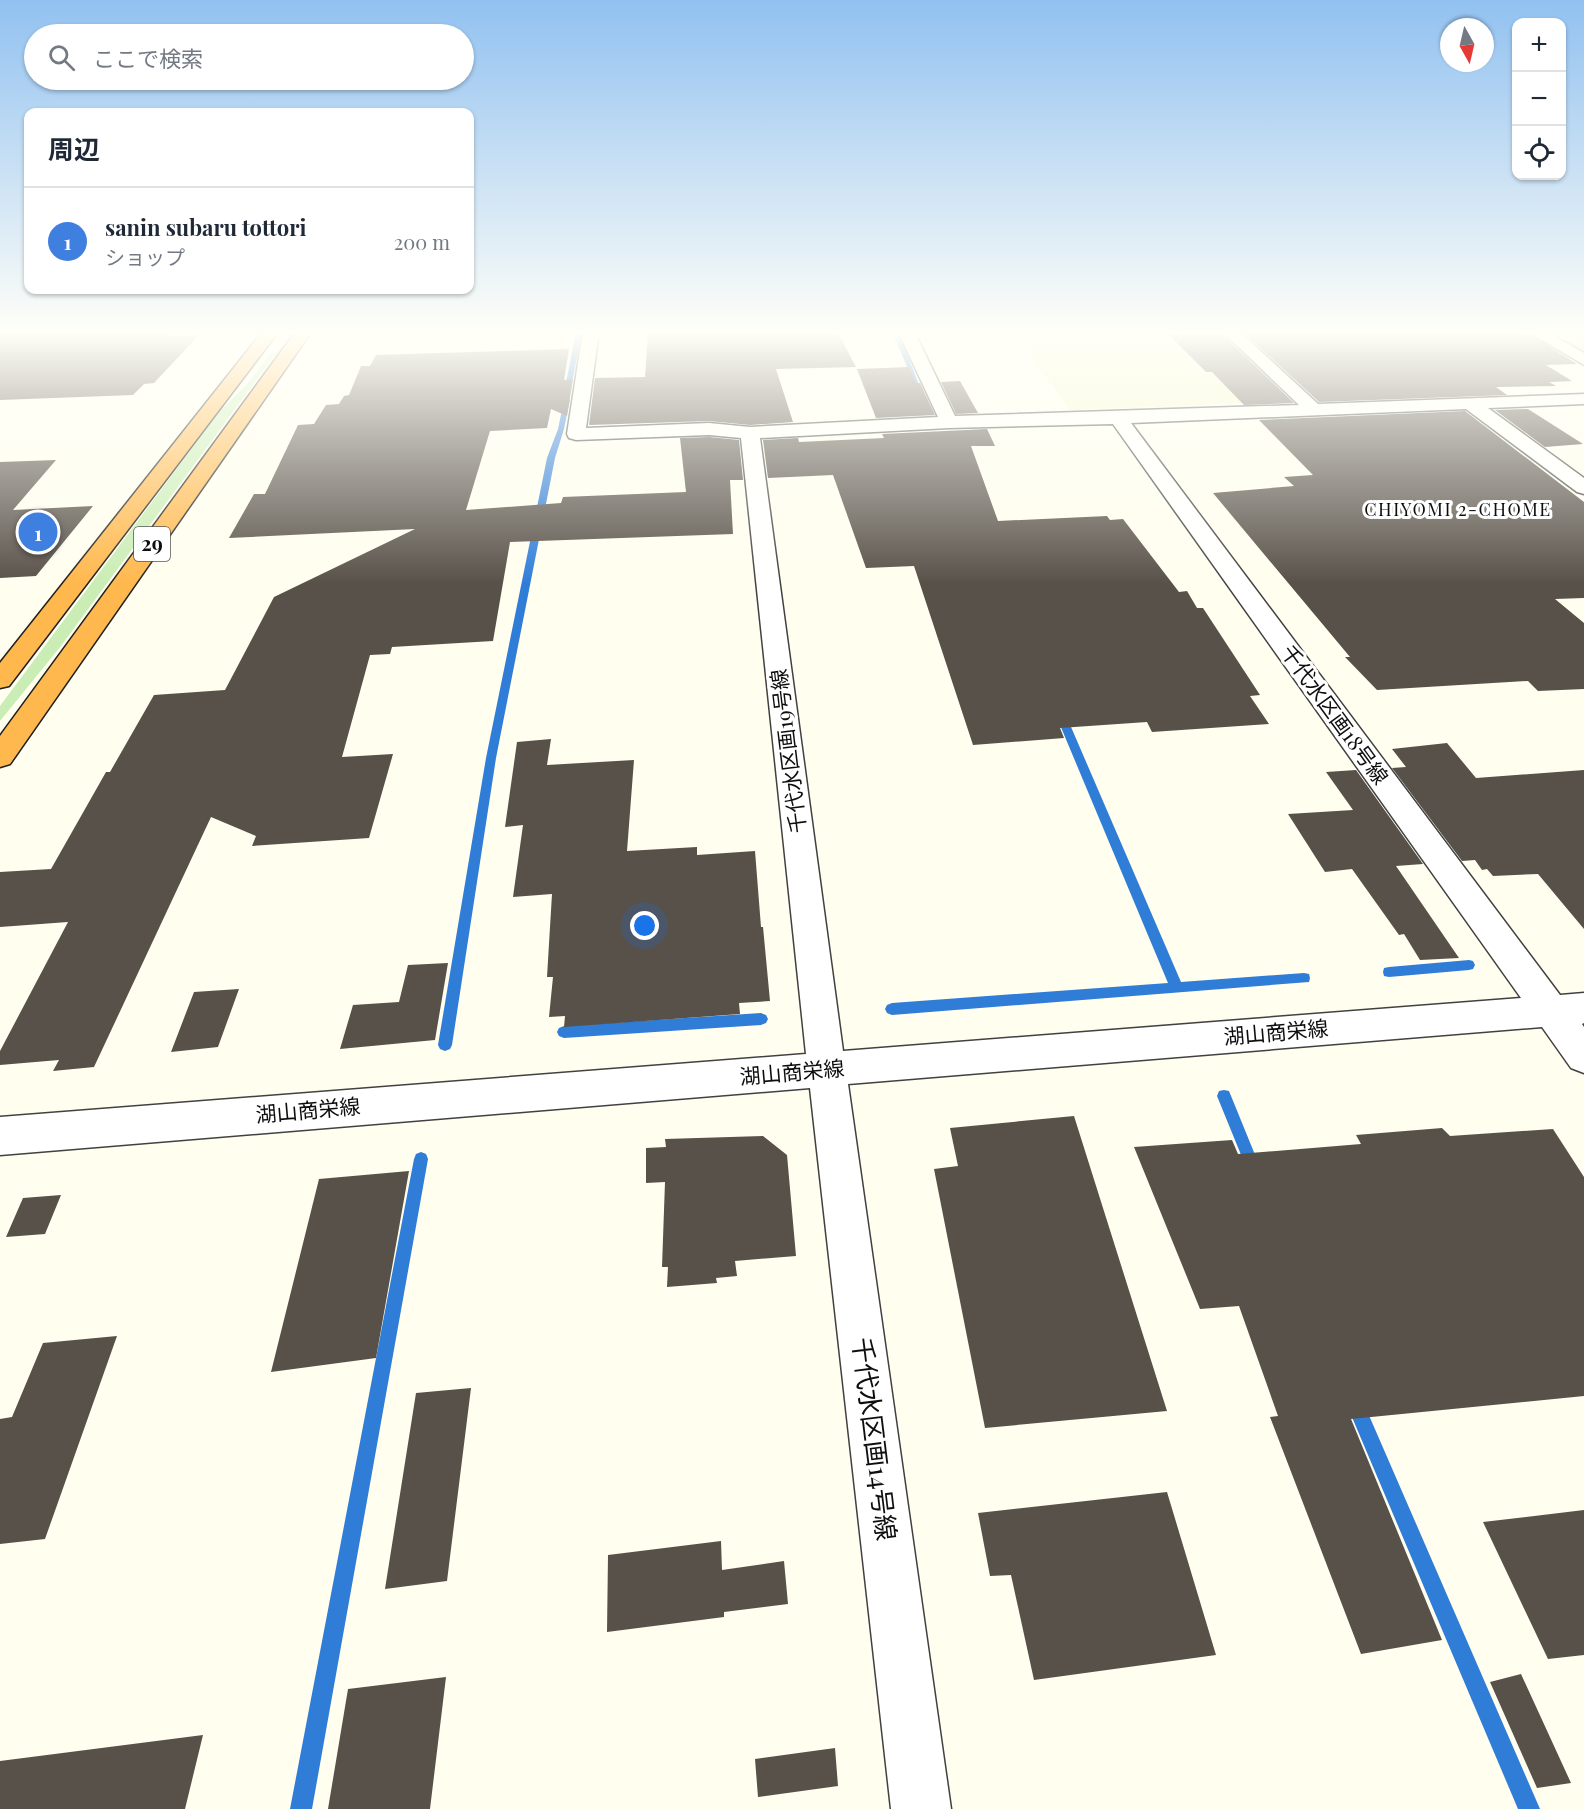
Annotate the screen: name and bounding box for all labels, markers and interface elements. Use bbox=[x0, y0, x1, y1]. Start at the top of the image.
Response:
north arrow bbox=[1440, 18, 1494, 72]
map controls bbox=[1512, 18, 1566, 180]
button: + bbox=[1512, 18, 1566, 72]
search box bbox=[24, 24, 474, 90]
icon: search bbox=[45, 41, 78, 74]
text: ここで検索 bbox=[93, 43, 203, 73]
button: − bbox=[1512, 72, 1566, 126]
button: locate bbox=[1512, 126, 1566, 180]
text: 周辺 bbox=[48, 131, 100, 166]
text: sanin subaru tottori bbox=[105, 212, 306, 242]
text: 1 bbox=[64, 228, 71, 255]
text: 200 m bbox=[394, 228, 450, 255]
text: ショップ bbox=[105, 243, 185, 270]
district label: CHIYOMI 2-CHOME bbox=[1364, 497, 1552, 521]
pin: 1 bbox=[18, 510, 57, 554]
road number: 29 bbox=[134, 527, 170, 561]
street label: 千代水区画18号線 bbox=[1276, 639, 1396, 789]
street label: 千代水区画19号線 bbox=[763, 667, 811, 835]
your location bbox=[630, 911, 659, 940]
street label: 湖山商栄線 bbox=[1222, 1012, 1329, 1050]
street label: 湖山商栄線 bbox=[738, 1052, 845, 1090]
street label: 湖山商栄線 bbox=[254, 1090, 361, 1128]
street label: 千代水区画14号線 bbox=[846, 1335, 905, 1542]

